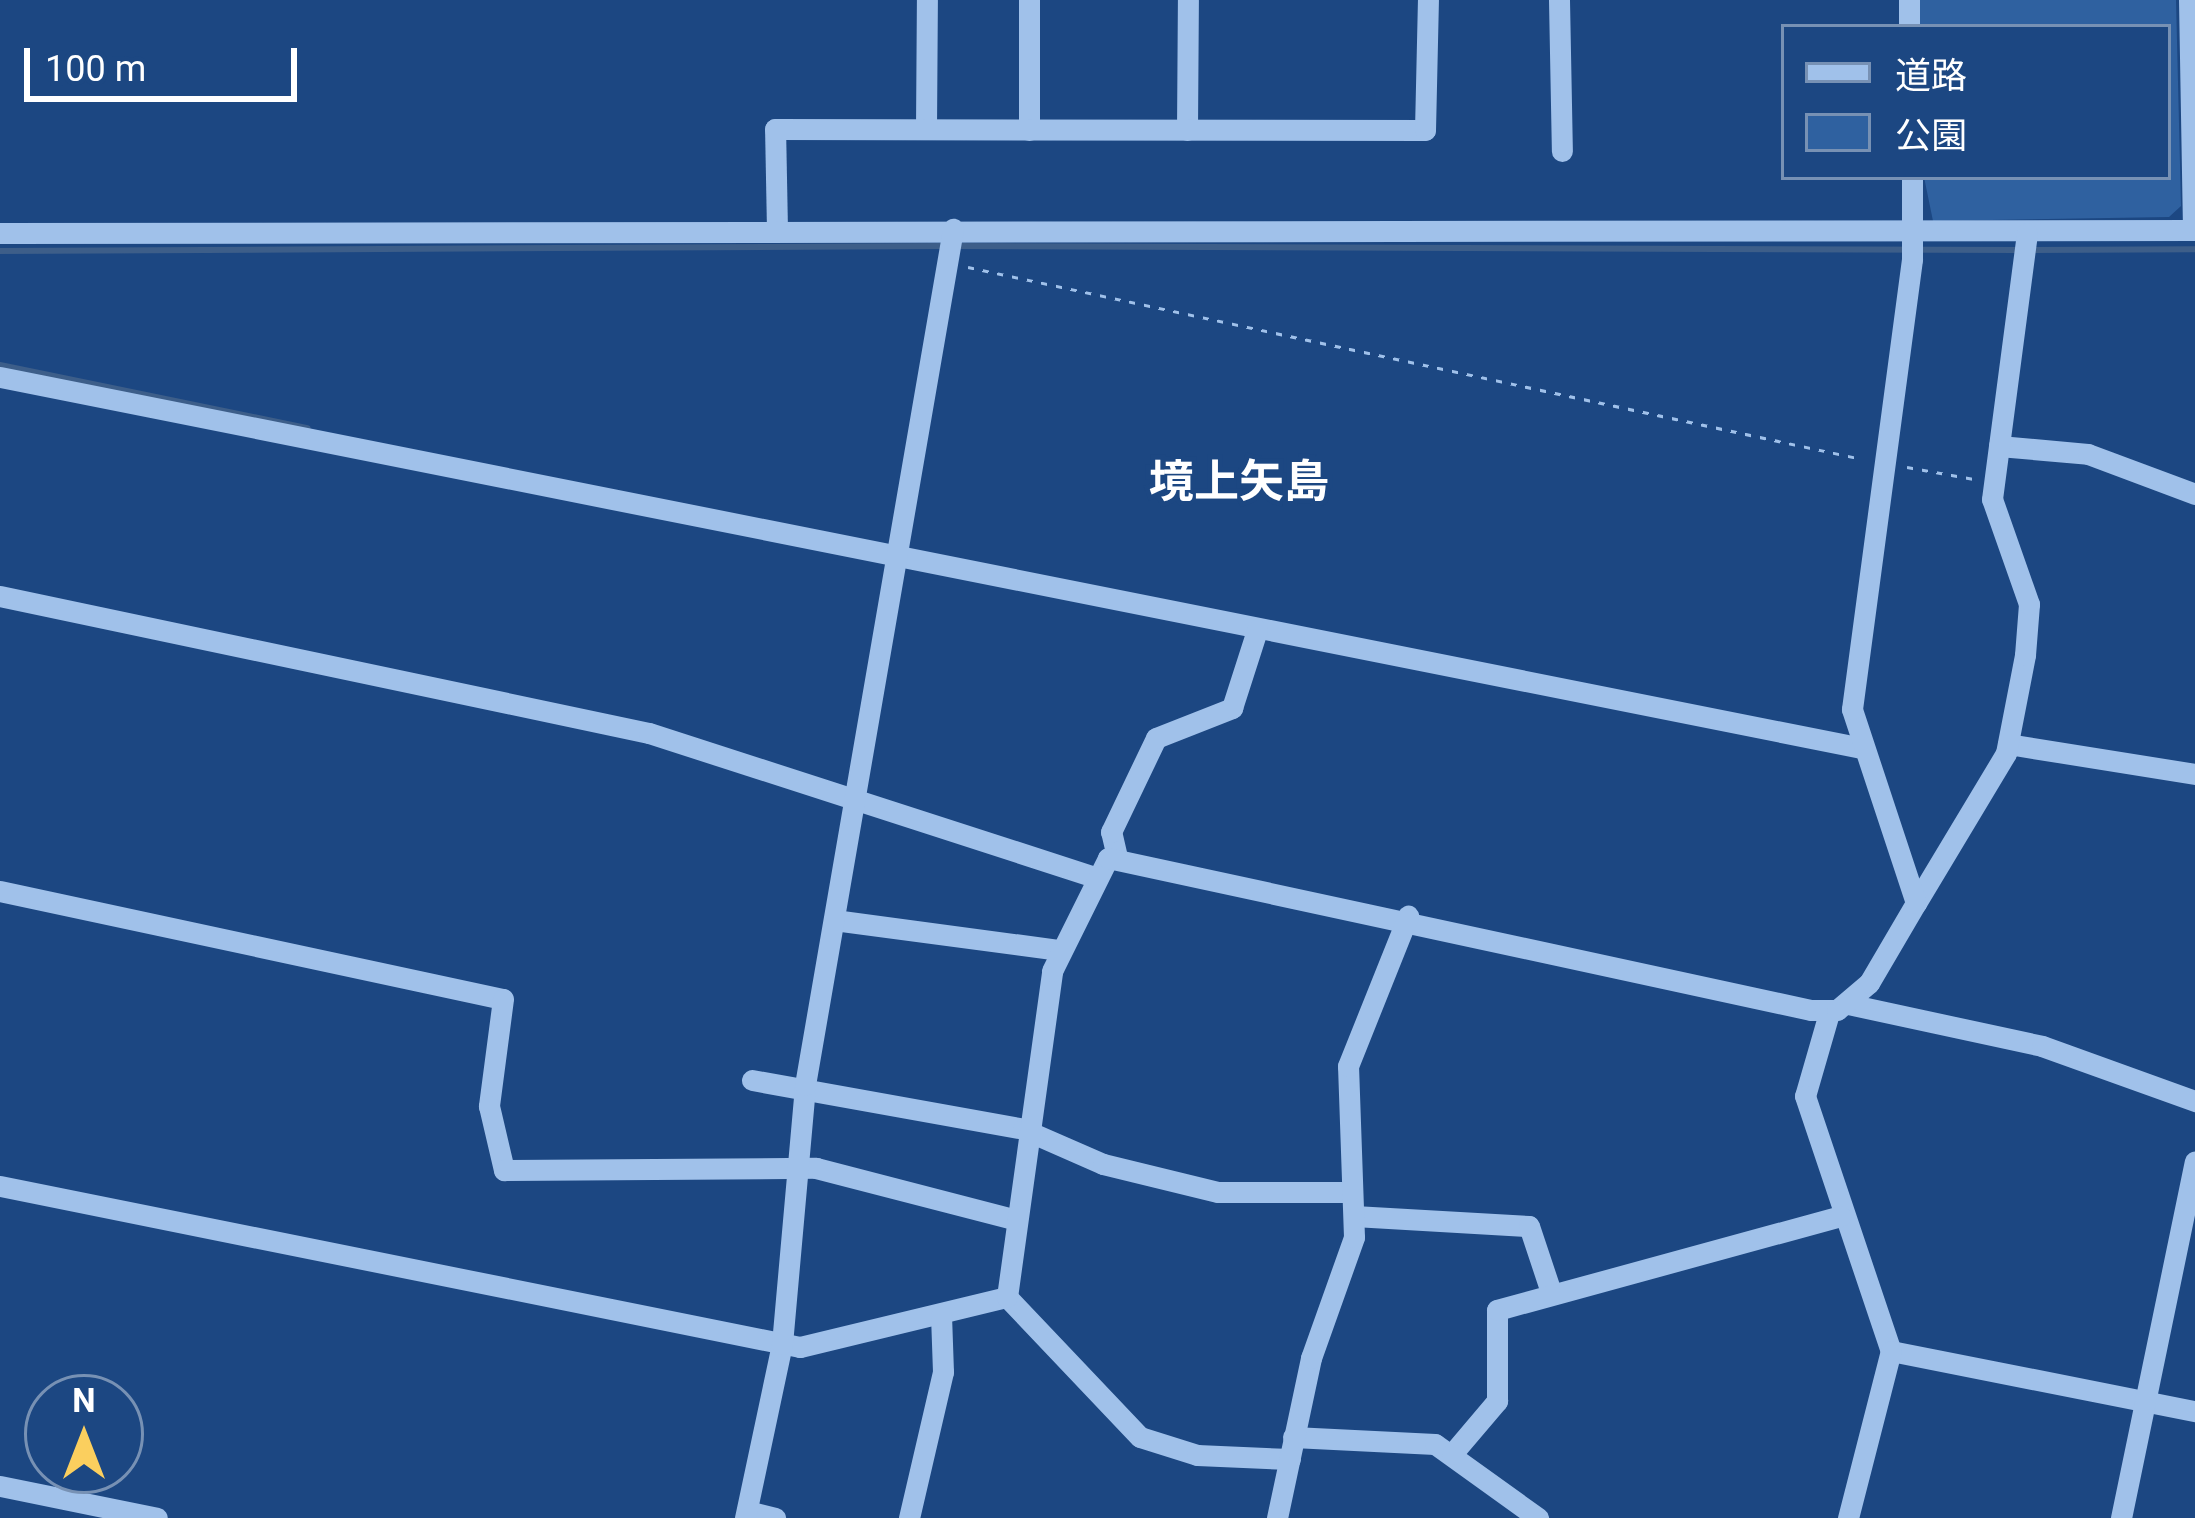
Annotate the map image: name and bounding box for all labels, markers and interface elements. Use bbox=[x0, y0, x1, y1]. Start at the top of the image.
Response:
scale bar bbox=[30, 24, 303, 98]
legend bbox=[1781, 24, 2171, 180]
text: 100 m bbox=[45, 48, 146, 90]
text: 道路 bbox=[1895, 55, 1967, 97]
text: 公園 bbox=[1895, 115, 1967, 157]
district label: 境上矢島 bbox=[1149, 455, 1329, 509]
north arrow bbox=[24, 1374, 144, 1494]
text: N bbox=[72, 1381, 96, 1420]

